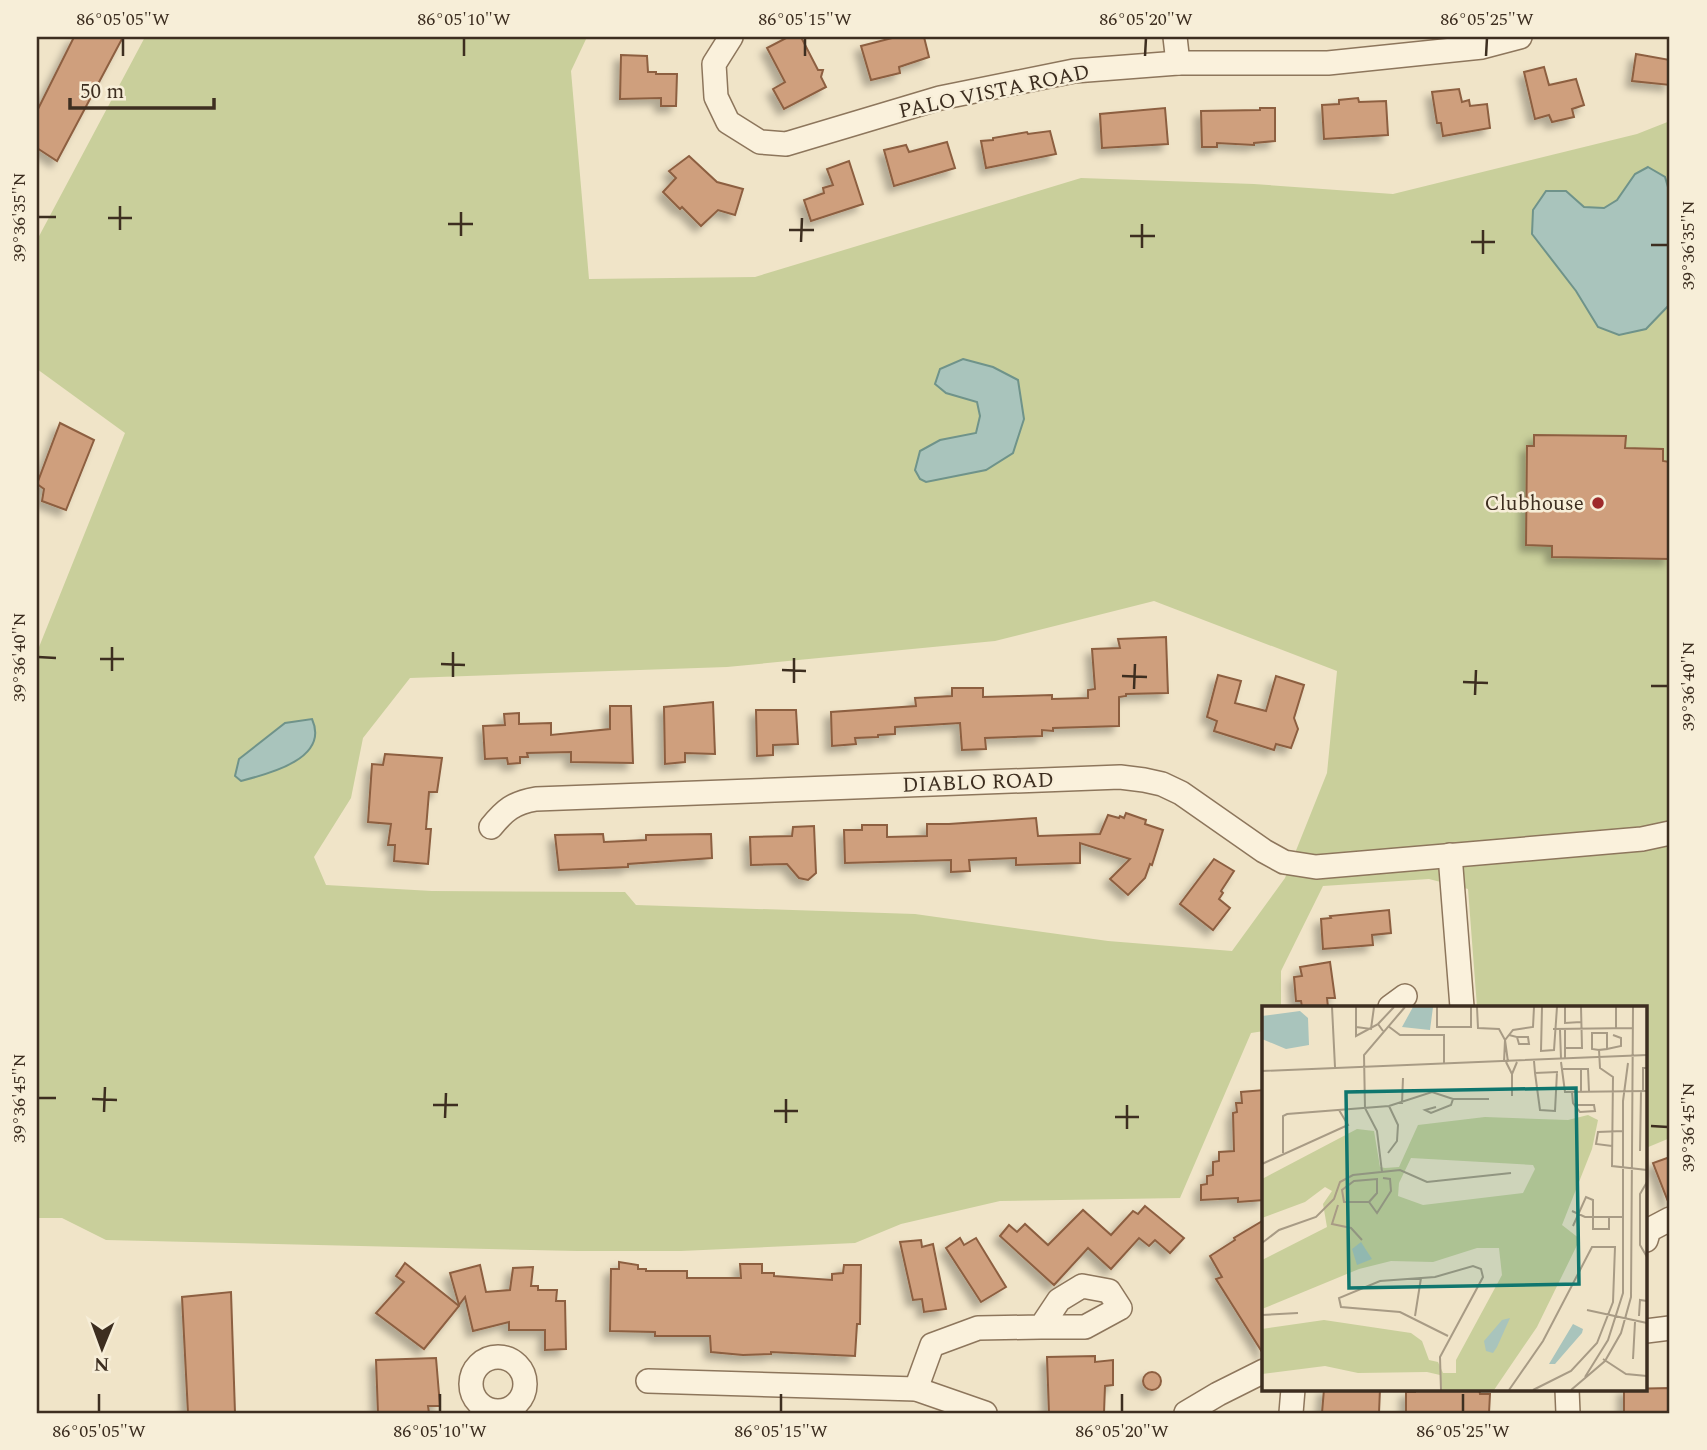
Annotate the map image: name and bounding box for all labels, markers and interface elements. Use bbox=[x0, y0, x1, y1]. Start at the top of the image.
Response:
text: 86°05'05"W bbox=[76, 6, 170, 33]
text: 86°05'10"W bbox=[417, 6, 511, 33]
text: 86°05'15"W bbox=[758, 6, 852, 33]
text: 86°05'20"W bbox=[1099, 6, 1193, 33]
text: 86°05'25"W bbox=[1440, 6, 1534, 33]
street label: PALO VISTA ROAD bbox=[896, 56, 1093, 128]
scale bar bbox=[70, 66, 214, 110]
text: 50 m bbox=[80, 76, 124, 108]
text: 39°36'35"N bbox=[6, 172, 33, 262]
text: 39°36'35"N bbox=[1675, 200, 1702, 290]
place label: Clubhouse bbox=[1484, 488, 1584, 520]
marker: Clubhouse bbox=[1590, 495, 1606, 511]
text: 39°36'40"N bbox=[6, 612, 33, 702]
text: 39°36'40"N bbox=[1675, 641, 1702, 731]
street label: DIABLO ROAD bbox=[902, 764, 1054, 802]
inset map bbox=[1262, 1006, 1648, 1390]
text: 39°36'45"N bbox=[6, 1053, 33, 1143]
text: 39°36'45"N bbox=[1675, 1082, 1702, 1172]
north arrow bbox=[66, 1314, 136, 1384]
text: N bbox=[94, 1349, 110, 1378]
text: 86°05'05"W bbox=[52, 1418, 146, 1445]
text: 86°05'10"W bbox=[393, 1418, 487, 1445]
text: 86°05'15"W bbox=[734, 1418, 828, 1445]
text: 86°05'20"W bbox=[1075, 1418, 1169, 1445]
text: 86°05'25"W bbox=[1416, 1418, 1510, 1445]

